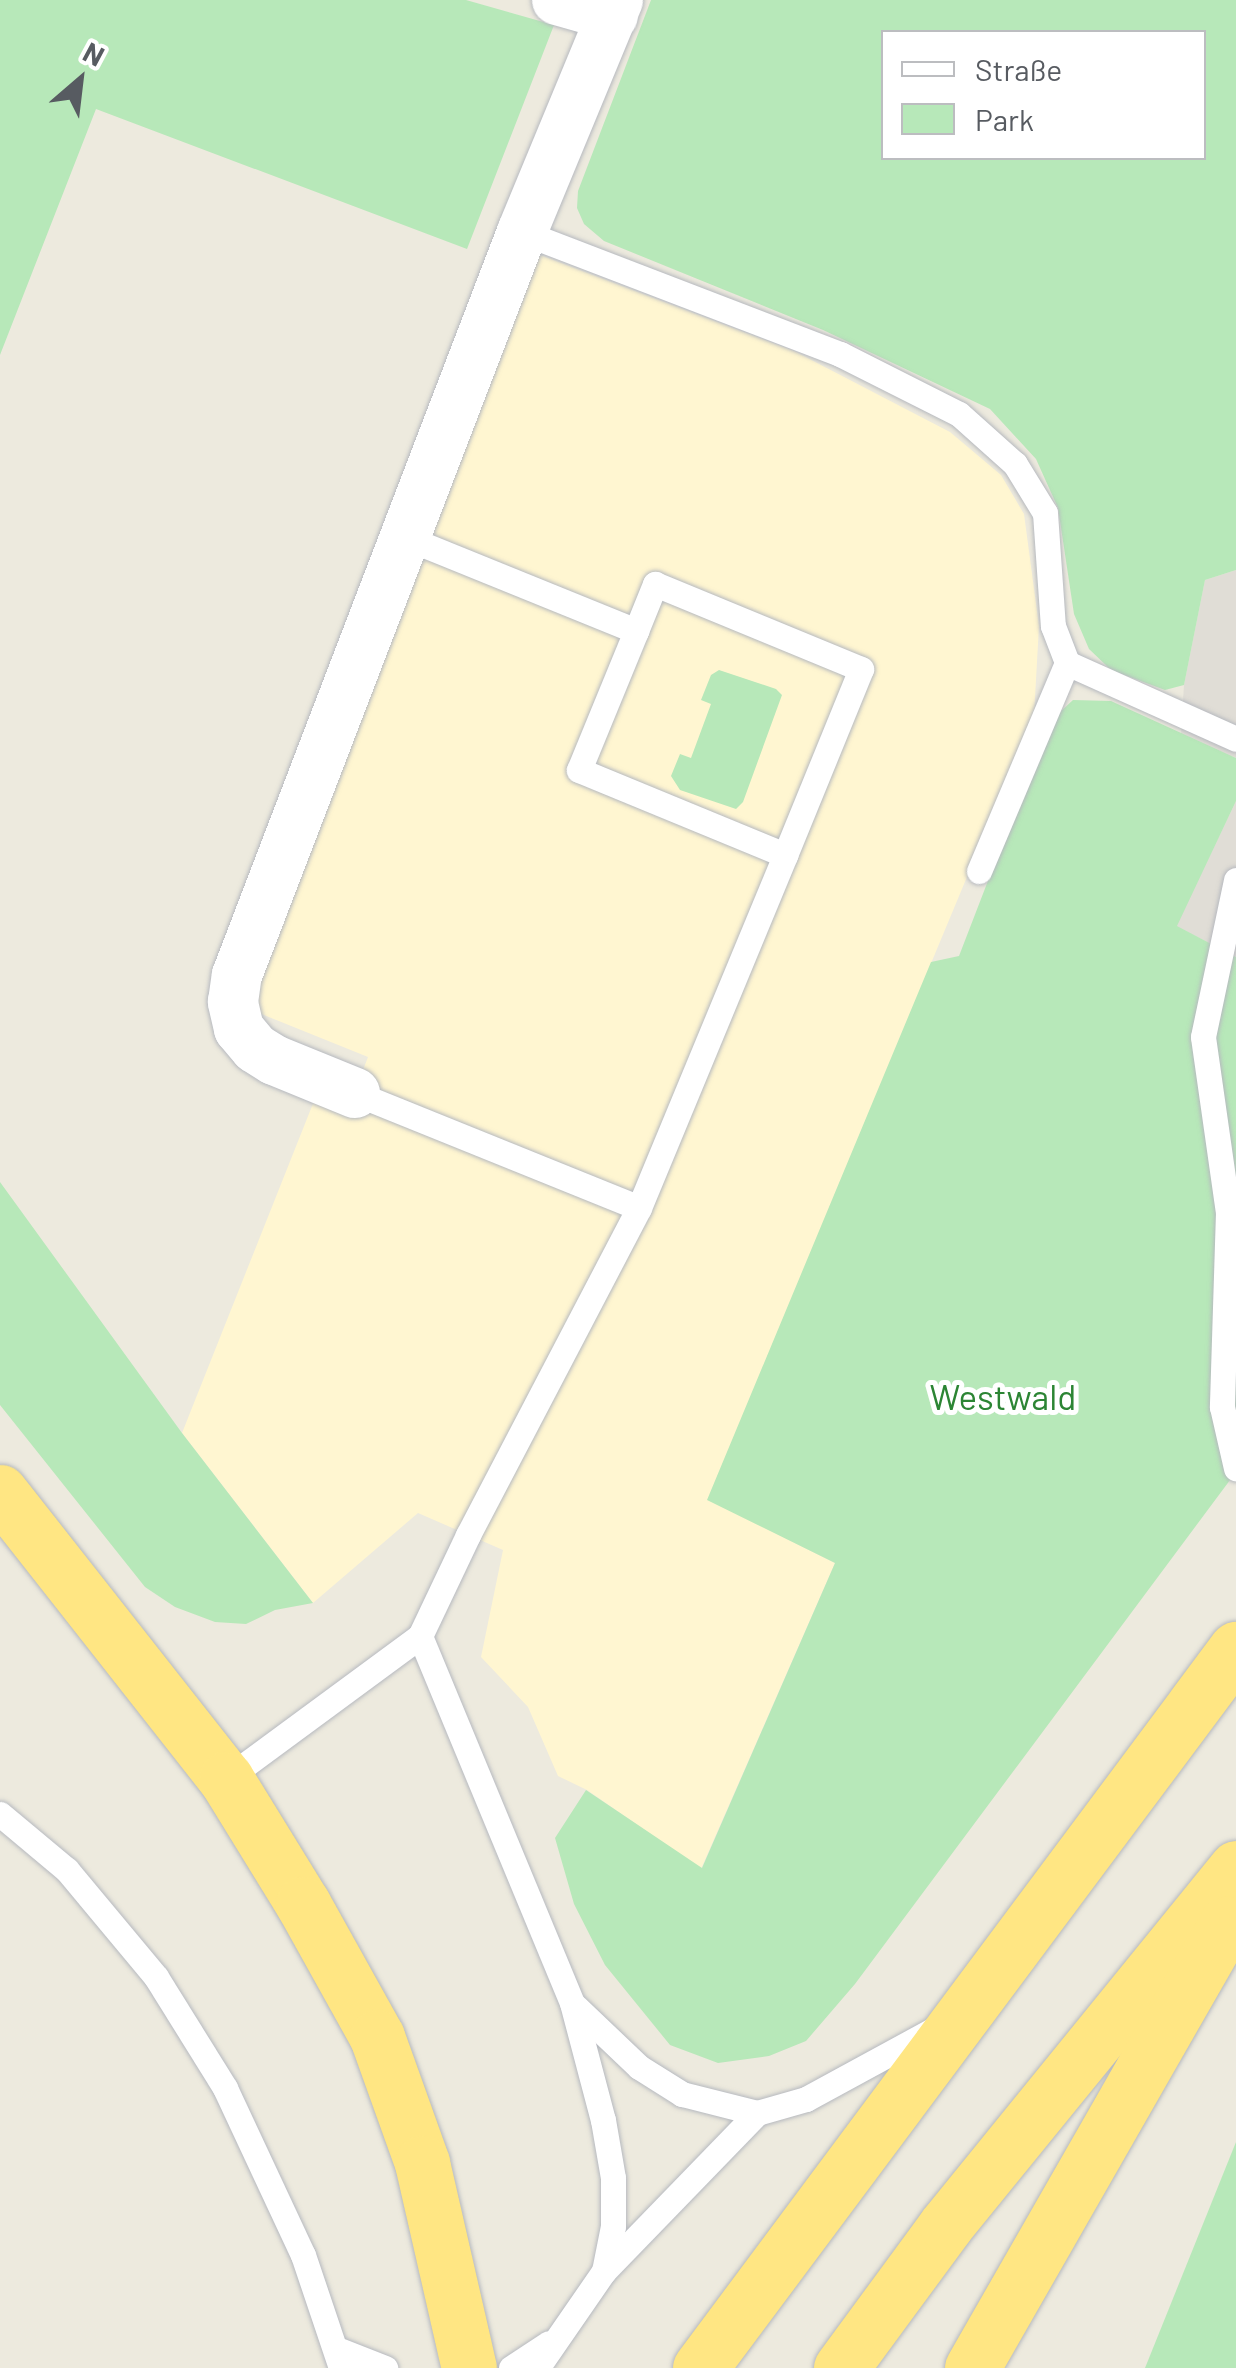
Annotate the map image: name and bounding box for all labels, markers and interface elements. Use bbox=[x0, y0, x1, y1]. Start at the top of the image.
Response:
north arrow bbox=[30, 30, 130, 130]
legend bbox=[881, 30, 1206, 160]
text: N bbox=[78, 34, 110, 73]
text: Straße bbox=[975, 51, 1062, 87]
text: Park bbox=[975, 101, 1034, 137]
park label: Westwald bbox=[930, 1375, 1076, 1417]

